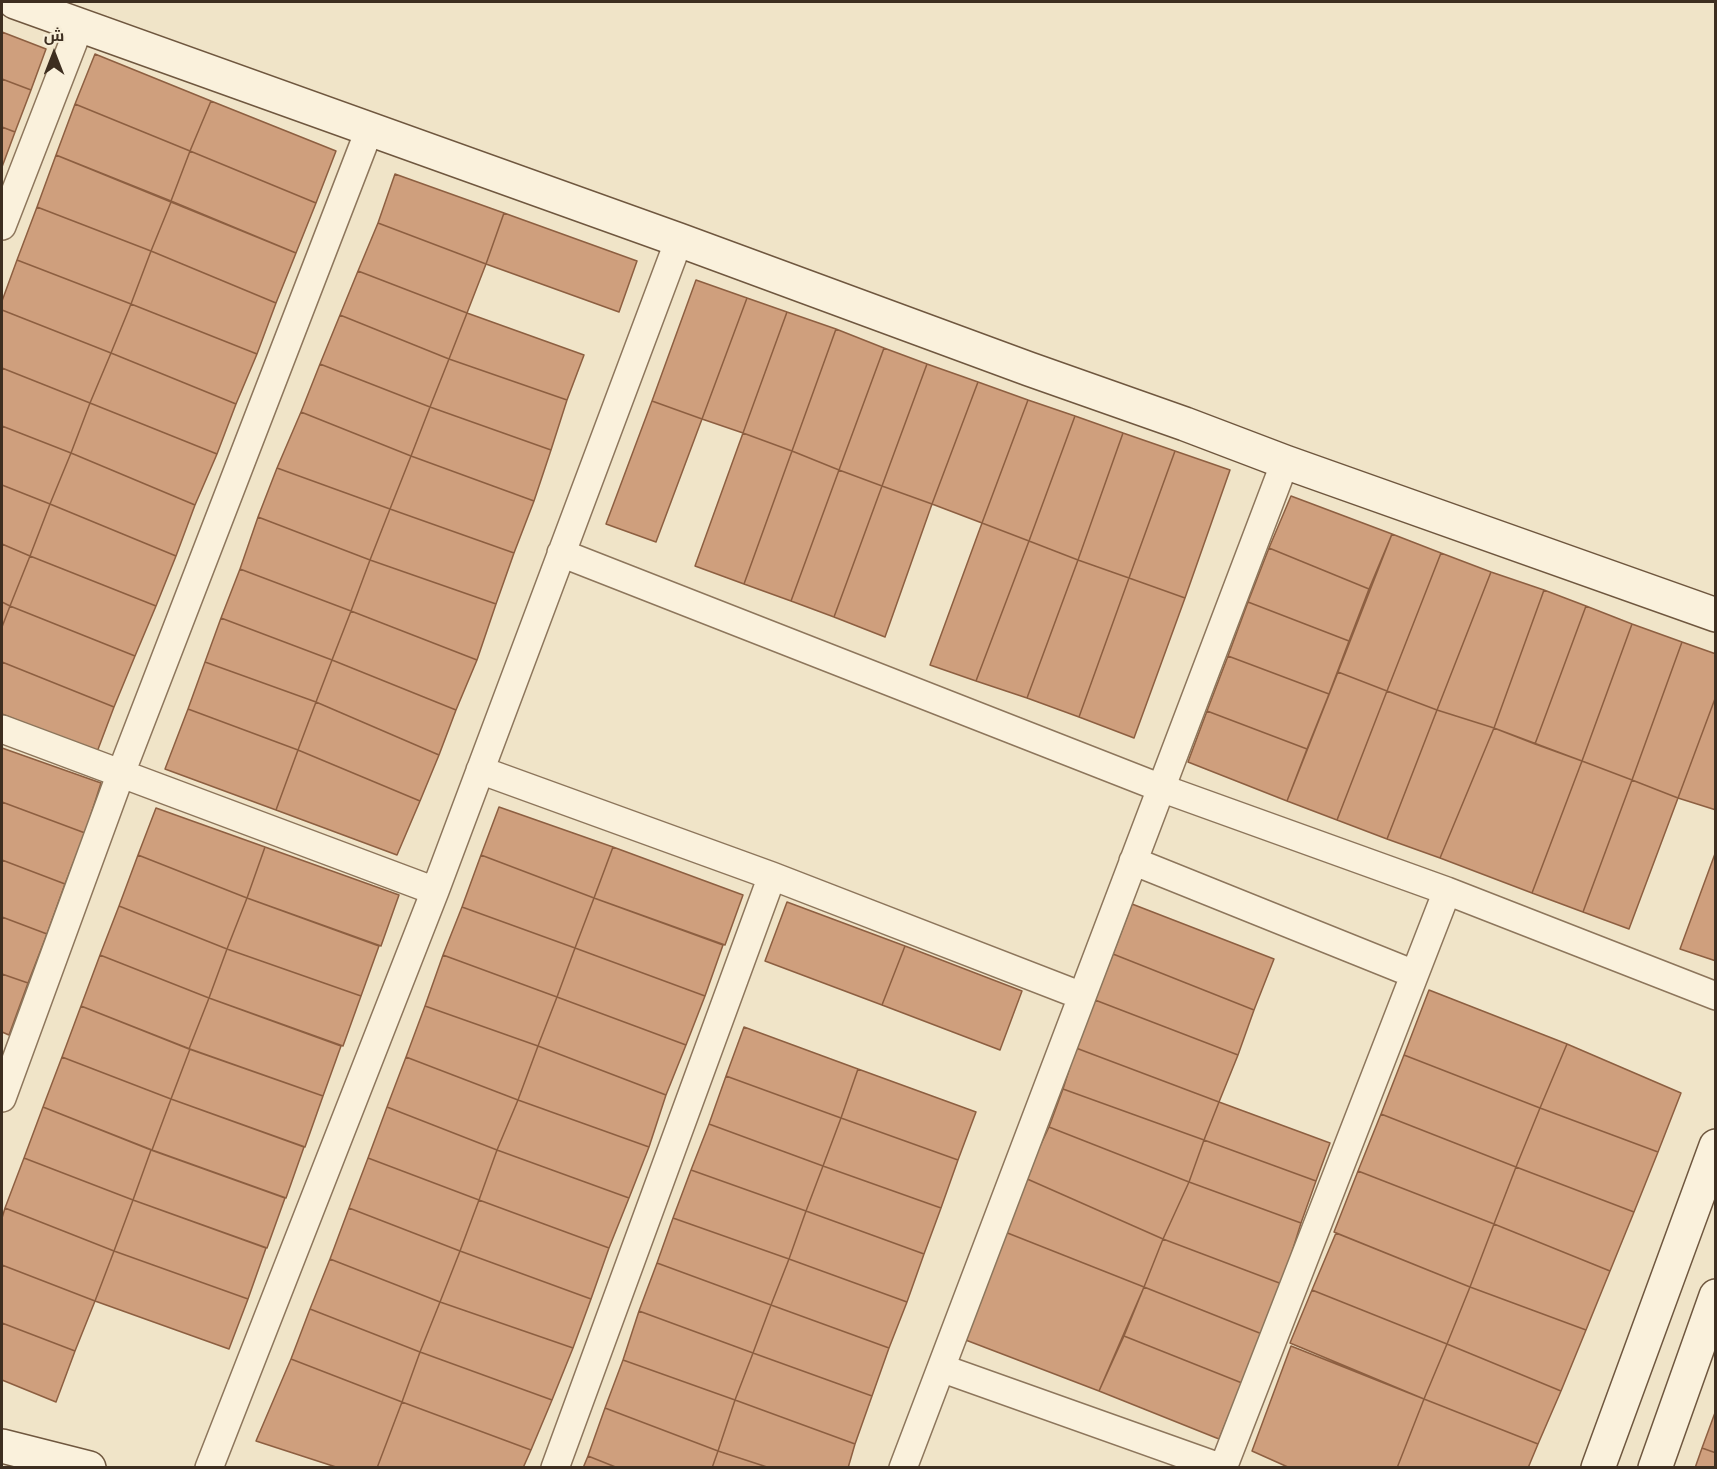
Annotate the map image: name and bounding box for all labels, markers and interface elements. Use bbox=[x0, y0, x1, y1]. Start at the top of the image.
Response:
north arrow bbox=[24, 24, 84, 84]
text: ش bbox=[44, 26, 64, 45]

